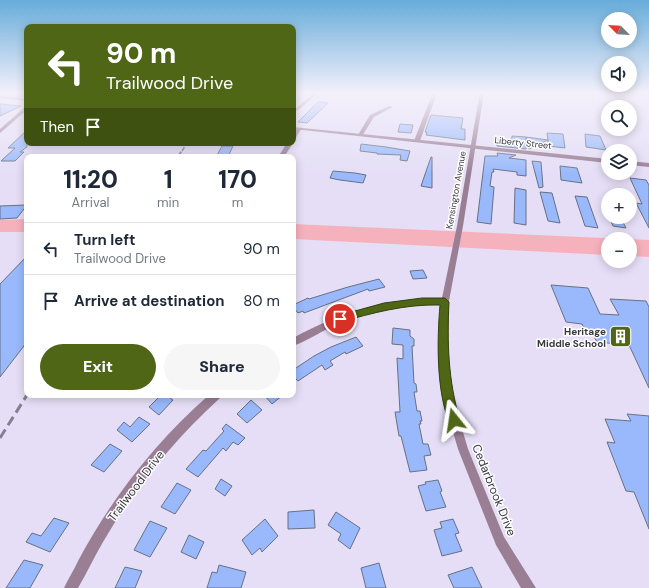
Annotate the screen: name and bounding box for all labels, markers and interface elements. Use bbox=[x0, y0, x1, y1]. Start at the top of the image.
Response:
north arrow bbox=[601, 12, 637, 48]
map controls bbox=[601, 12, 637, 268]
text: 90 m bbox=[106, 35, 176, 72]
icon: left bbox=[40, 40, 92, 92]
button: sound bbox=[601, 56, 637, 92]
text: Trailwood Drive bbox=[106, 71, 233, 95]
button: search bbox=[601, 100, 637, 136]
icon: arrive bbox=[82, 116, 104, 138]
text: Then bbox=[40, 117, 74, 137]
street label: Liberty Street bbox=[494, 134, 553, 152]
button: layers bbox=[601, 144, 637, 180]
street label: Kensington Avenue bbox=[443, 150, 469, 230]
text: 11:20 bbox=[63, 164, 118, 195]
text: 1 bbox=[164, 164, 172, 195]
text: 170 bbox=[218, 164, 257, 195]
button: + bbox=[601, 188, 637, 224]
text: Arrival bbox=[72, 194, 109, 211]
text: min bbox=[157, 194, 179, 211]
text: m bbox=[232, 194, 243, 211]
text: Turn left bbox=[74, 230, 135, 250]
button: − bbox=[601, 232, 637, 268]
icon: left bbox=[40, 238, 62, 260]
text: 90 m bbox=[243, 239, 280, 259]
text: Trailwood Drive bbox=[74, 250, 166, 267]
icon: arrive bbox=[40, 290, 62, 312]
text: Arrive at destination bbox=[74, 291, 225, 311]
text: 80 m bbox=[243, 291, 280, 311]
pin bbox=[323, 302, 357, 336]
icon: arrive bbox=[329, 308, 351, 330]
building icon: Heritage Middle School bbox=[608, 324, 634, 350]
place label: Heritage Middle School bbox=[537, 325, 606, 350]
button: Exit bbox=[40, 344, 156, 390]
button: Share bbox=[164, 344, 280, 390]
position arrow bbox=[433, 399, 475, 441]
street label: Cedarbrook Drive bbox=[468, 442, 520, 538]
street label: Trailwood Drive bbox=[104, 447, 168, 525]

